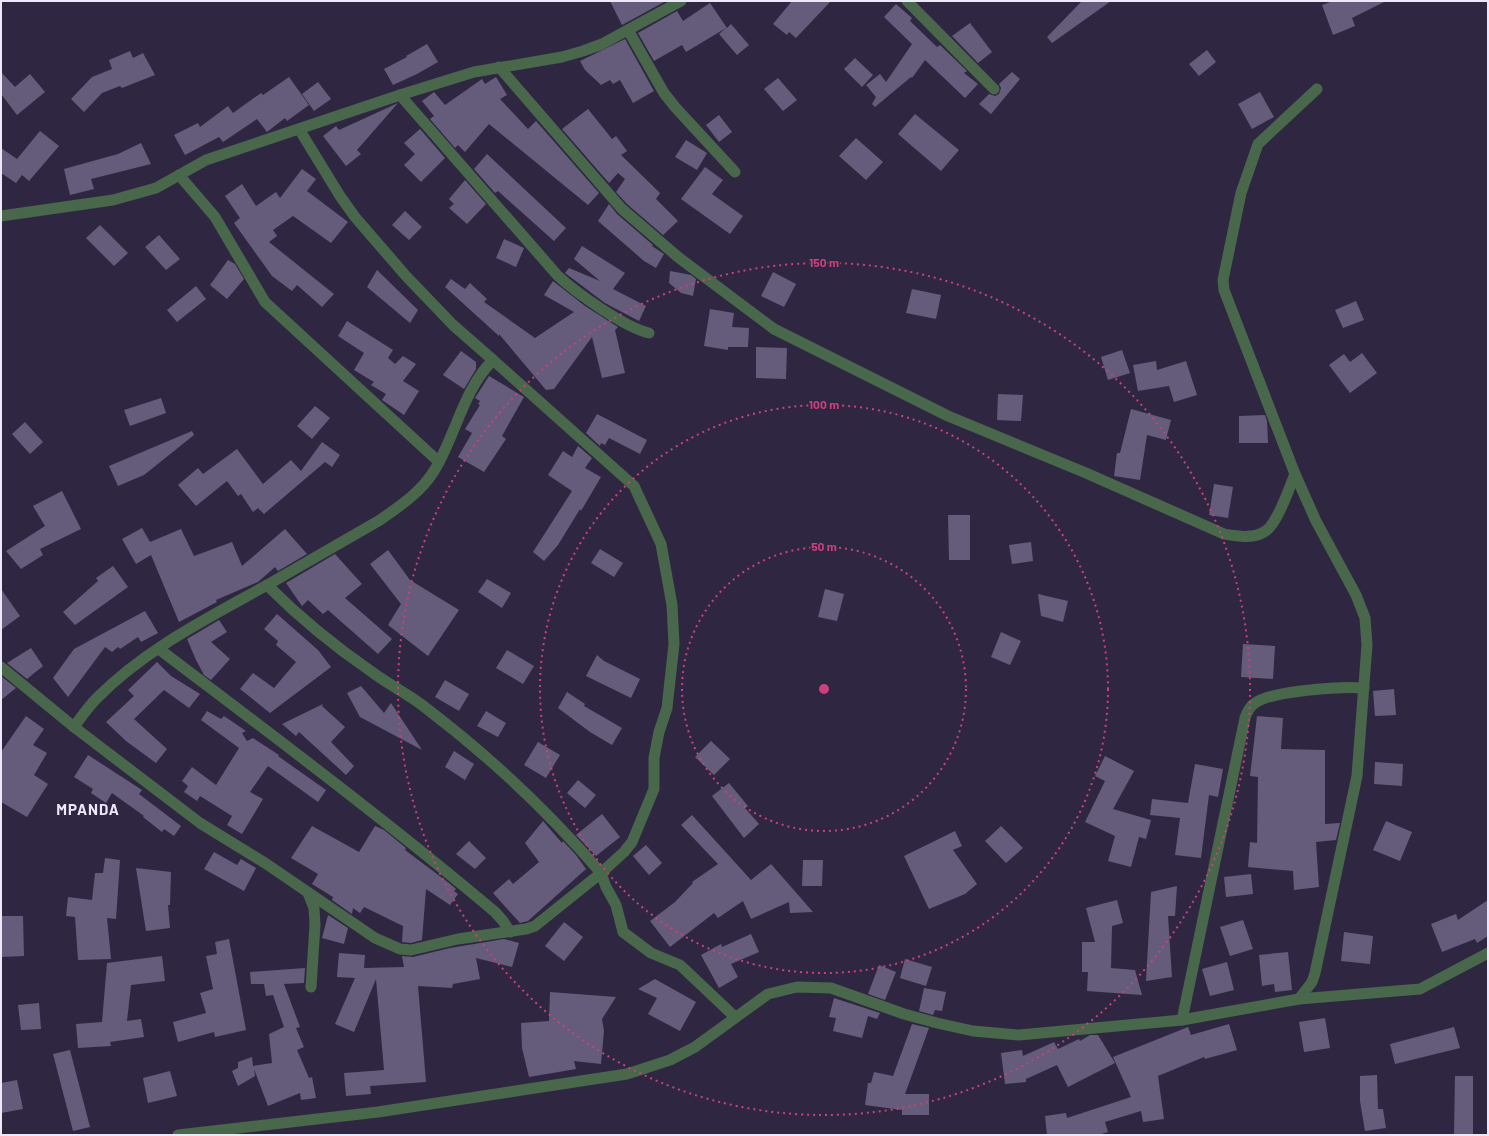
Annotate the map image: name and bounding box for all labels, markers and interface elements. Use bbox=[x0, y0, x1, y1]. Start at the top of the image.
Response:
text: 150 m bbox=[809, 255, 839, 269]
text: 100 m bbox=[809, 397, 839, 411]
text: 50 m bbox=[811, 539, 837, 553]
centre of rings bbox=[817, 682, 831, 696]
district label: MPANDA bbox=[56, 800, 120, 818]

